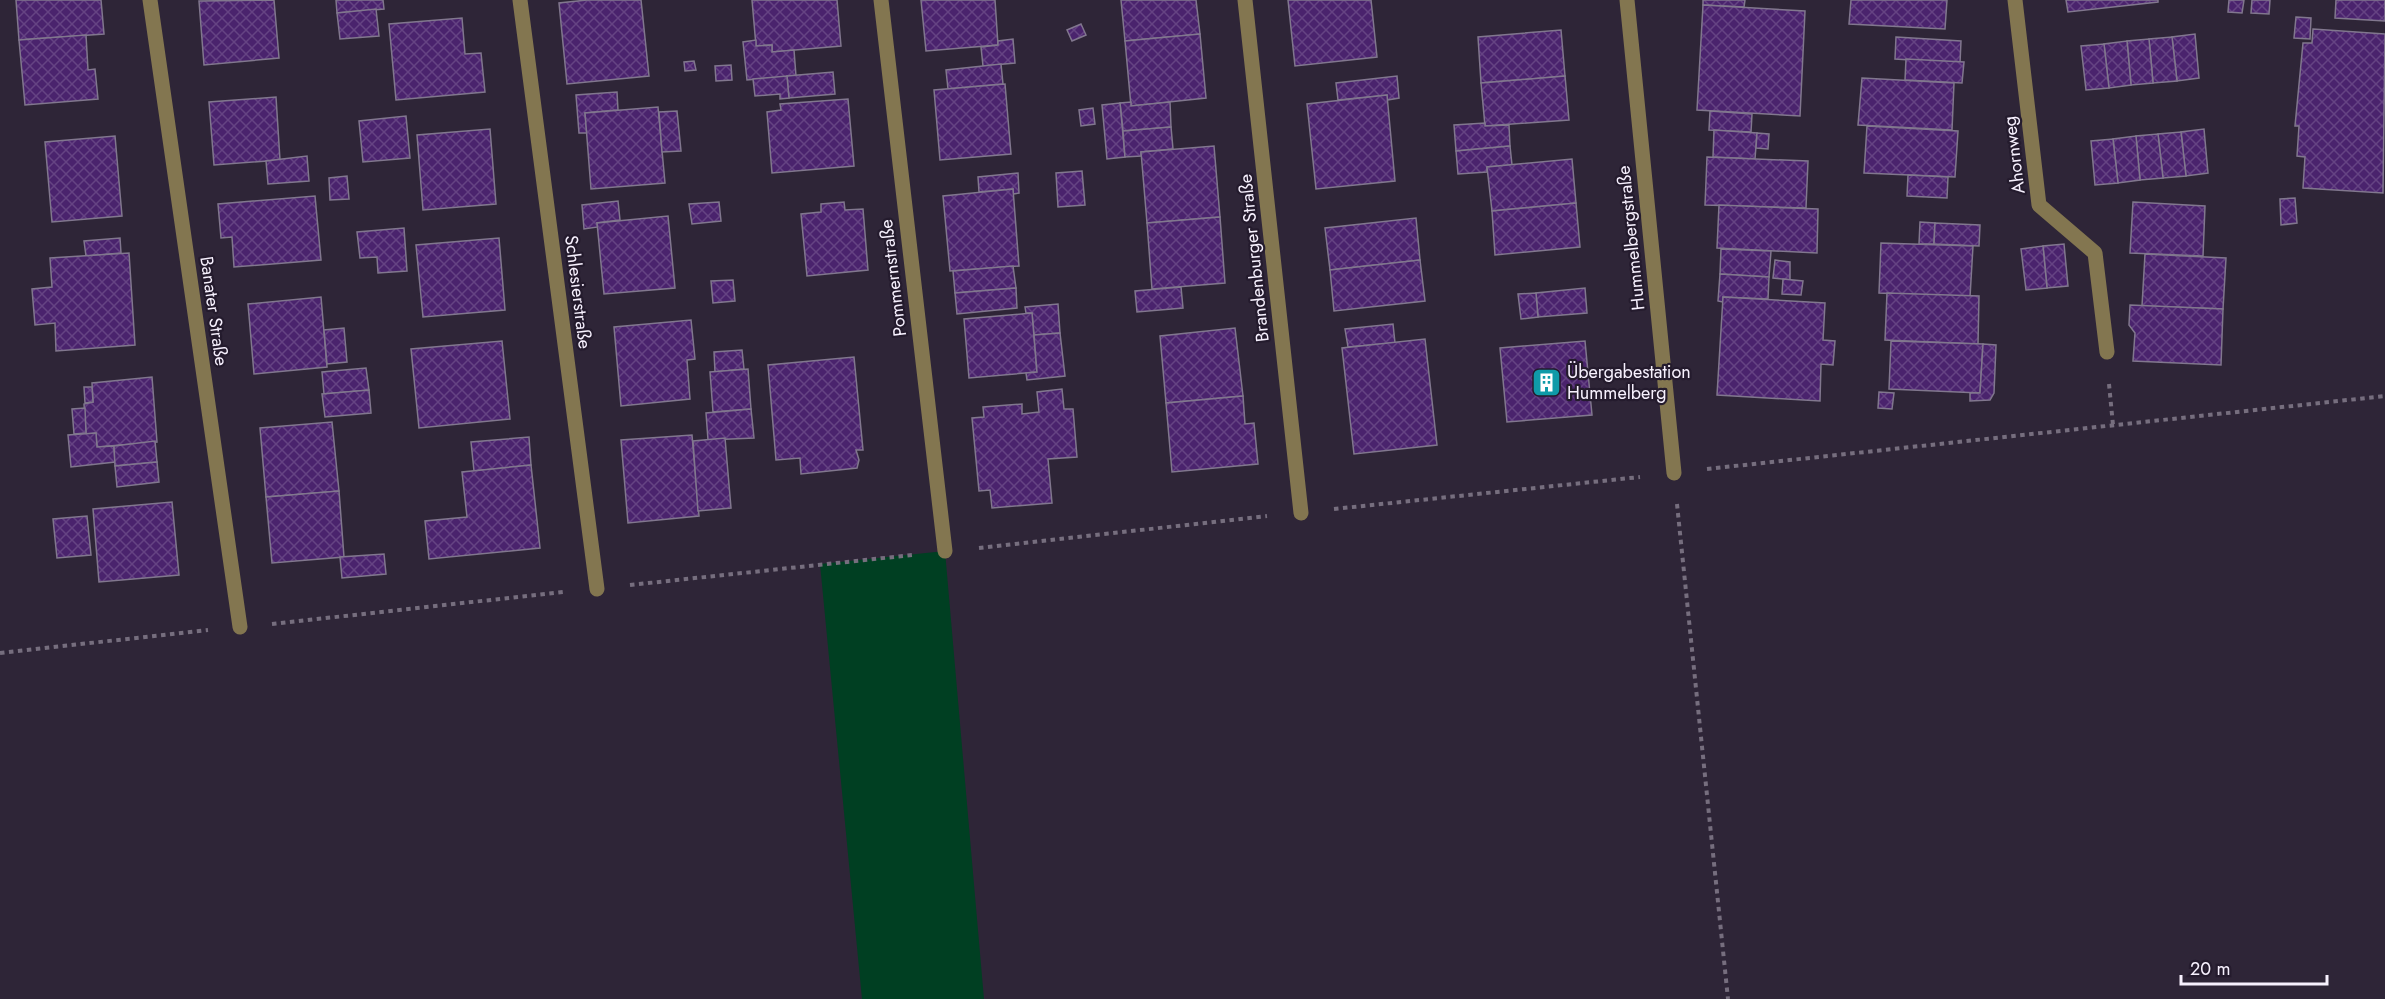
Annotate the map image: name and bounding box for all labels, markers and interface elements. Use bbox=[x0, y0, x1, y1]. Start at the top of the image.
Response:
street label: Ahornweg bbox=[1996, 115, 2032, 195]
street label: Hummelbergstraße bbox=[1610, 164, 1652, 312]
street label: Brandenburger Straße bbox=[1232, 173, 1276, 343]
street label: Pommernstraße bbox=[873, 218, 913, 338]
street label: Schlesierstraße bbox=[558, 234, 598, 350]
street label: Banater Straße bbox=[193, 255, 235, 367]
place label: Übergabestation Hummelberg bbox=[1567, 359, 1691, 406]
building icon: Übergabestation Hummelberg bbox=[1530, 366, 1562, 398]
scale bar bbox=[2181, 948, 2326, 986]
text: 20 m bbox=[2190, 956, 2230, 982]

